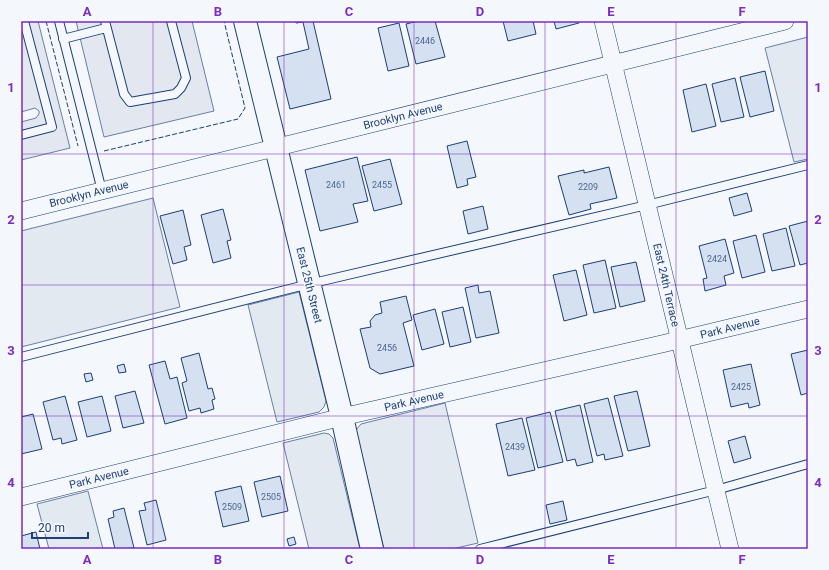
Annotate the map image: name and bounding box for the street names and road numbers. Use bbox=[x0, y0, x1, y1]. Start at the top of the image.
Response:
street label: Brooklyn Avenue bbox=[362, 100, 444, 132]
street label: Brooklyn Avenue bbox=[48, 178, 130, 210]
street label: East 24th Terrace bbox=[650, 242, 682, 328]
street label: East 25th Street bbox=[293, 246, 325, 325]
street label: Park Avenue bbox=[699, 314, 761, 342]
street label: Park Avenue bbox=[383, 388, 445, 414]
street label: Park Avenue bbox=[68, 464, 130, 492]

